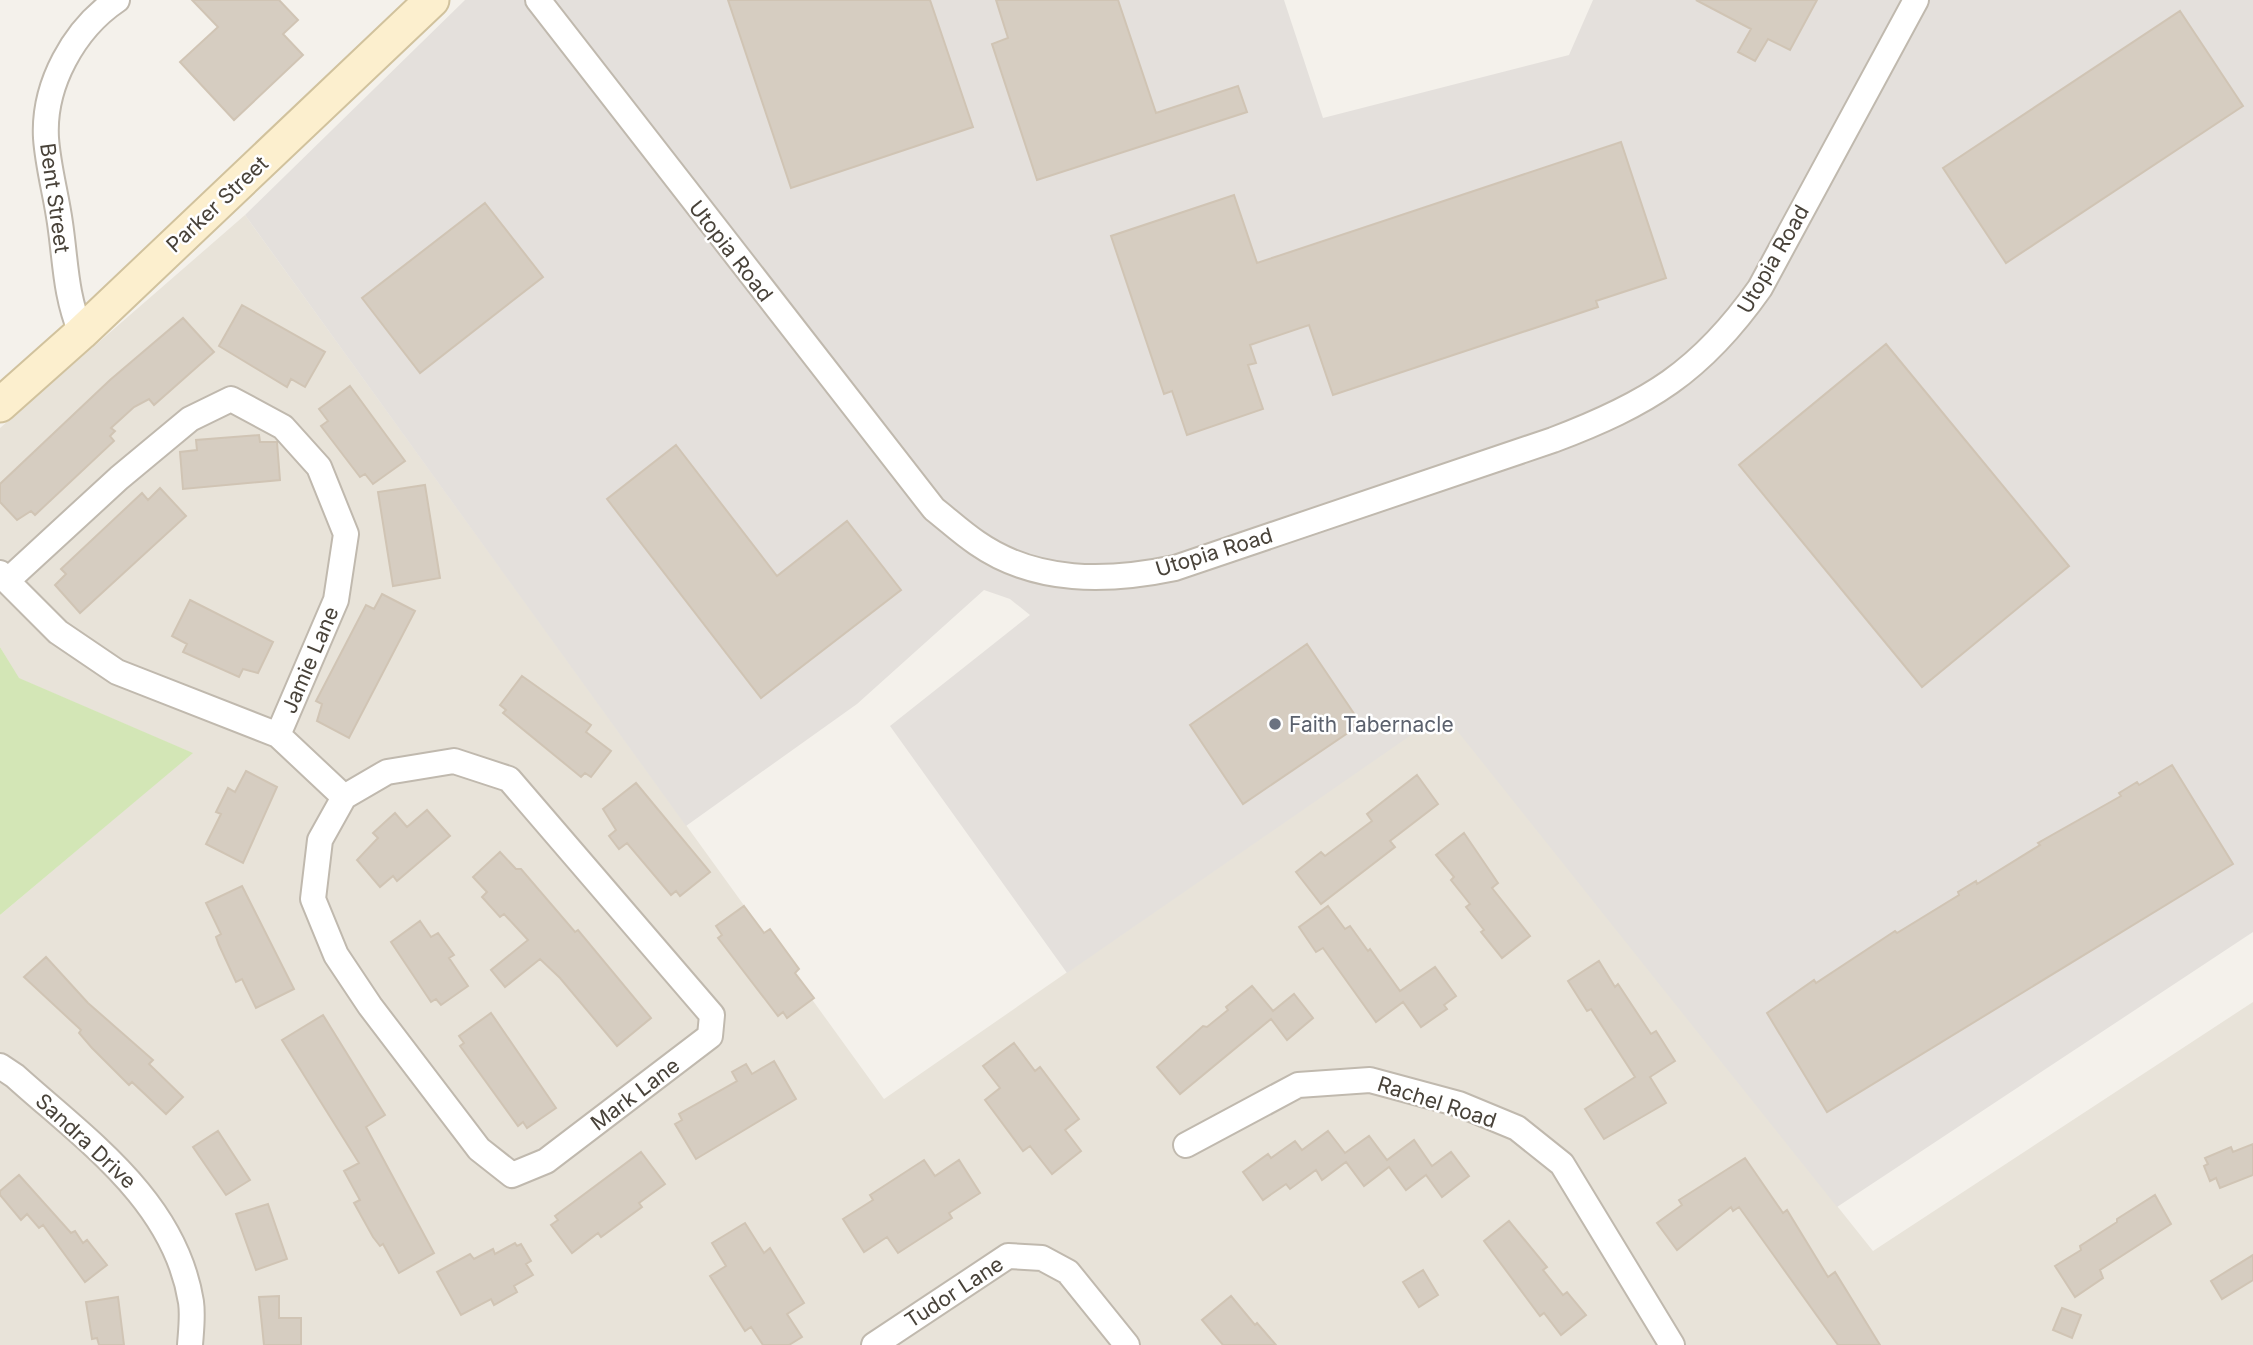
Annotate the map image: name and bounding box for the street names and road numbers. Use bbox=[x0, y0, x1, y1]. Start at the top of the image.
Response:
street label: Bent Street bbox=[35, 142, 75, 255]
street label: Parker Street bbox=[161, 151, 273, 257]
street label: Utopia Road bbox=[684, 196, 778, 306]
street label: Utopia Road bbox=[1732, 200, 1814, 318]
street label: Utopia Road bbox=[1152, 522, 1276, 582]
street label: Jamie Lane bbox=[276, 603, 344, 717]
street label: Mark Lane bbox=[586, 1052, 684, 1136]
street label: Rachel Road bbox=[1374, 1071, 1500, 1133]
street label: Sandra Drive bbox=[31, 1088, 141, 1194]
street label: Tudor Lane bbox=[900, 1251, 1008, 1333]

